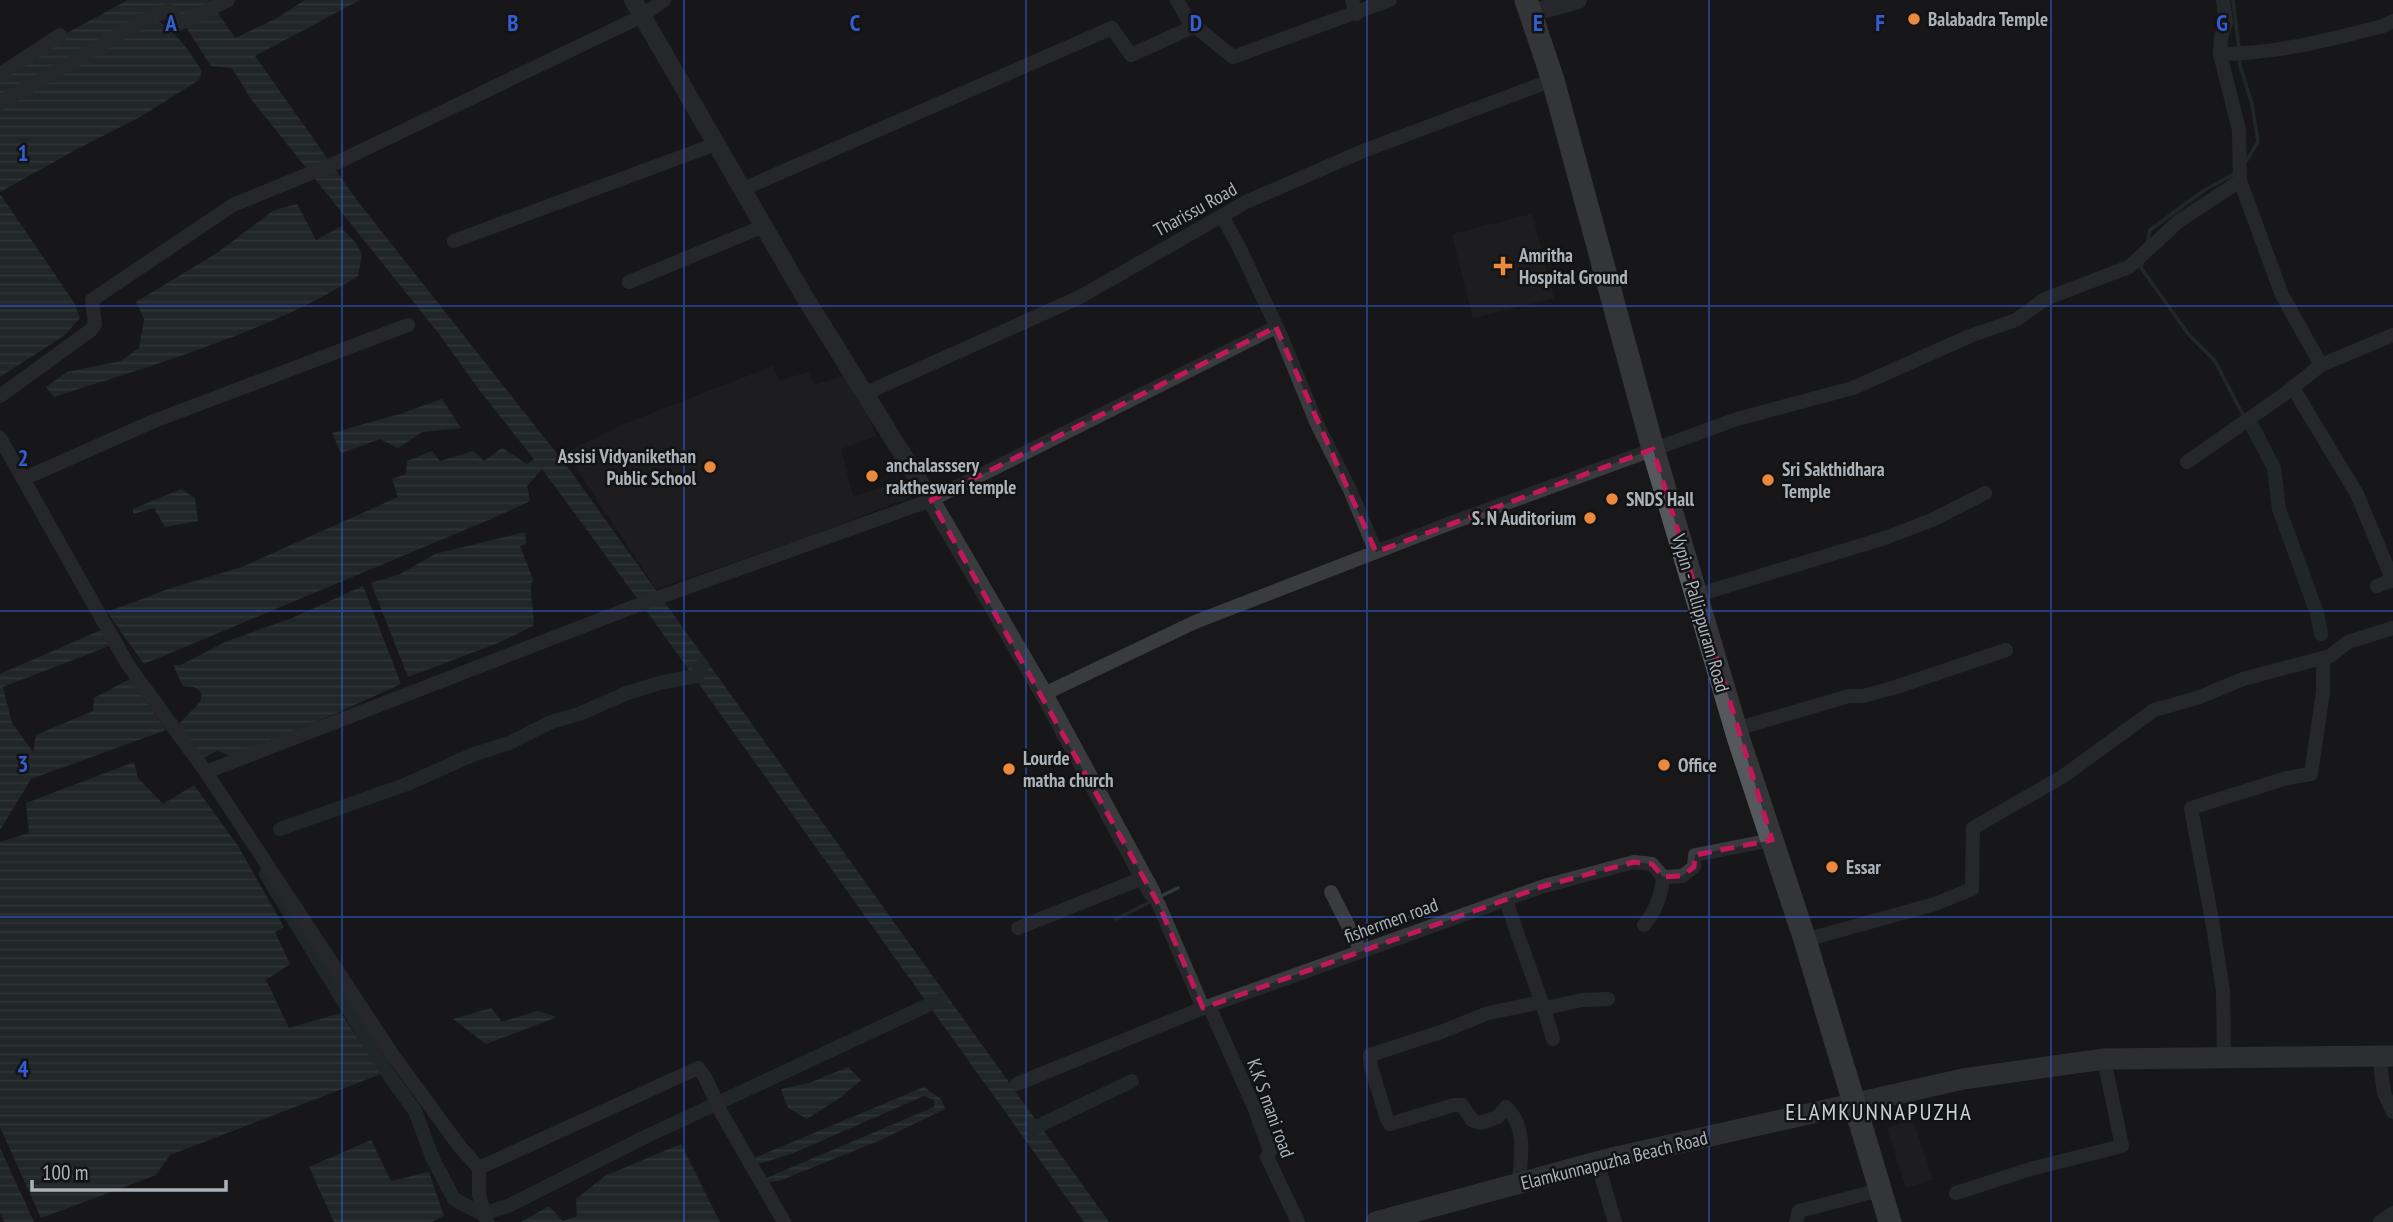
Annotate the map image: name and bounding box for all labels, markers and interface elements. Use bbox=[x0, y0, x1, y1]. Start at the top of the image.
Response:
place label: Balabadra Temple bbox=[1928, 7, 2048, 31]
text: A bbox=[164, 8, 177, 37]
text: B bbox=[507, 8, 519, 37]
text: C bbox=[850, 8, 861, 37]
text: D bbox=[1190, 8, 1202, 37]
text: E bbox=[1533, 8, 1543, 37]
text: F bbox=[1875, 8, 1885, 37]
text: G bbox=[2216, 8, 2228, 37]
marker: Balabadra Temple bbox=[1906, 11, 1922, 27]
text: 1 bbox=[18, 138, 29, 167]
street label: Tharissu Road bbox=[1149, 176, 1241, 242]
place label: Amritha Hospital Ground bbox=[1518, 243, 1628, 289]
marker: Amritha Hospital Ground bbox=[1493, 256, 1513, 276]
text: 2 bbox=[18, 443, 29, 472]
place label: Assisi Vidyanikethan Public School bbox=[557, 444, 696, 490]
place label: anchalasssery raktheswari temple bbox=[886, 453, 1017, 499]
place label: Sri Sakthidhara Temple bbox=[1782, 457, 1885, 503]
marker: Assisi Vidyanikethan Public School bbox=[702, 459, 718, 475]
marker: anchalasssery raktheswari temple bbox=[864, 468, 880, 484]
marker: Sri Sakthidhara Temple bbox=[1760, 472, 1776, 488]
place label: SNDS Hall bbox=[1626, 487, 1695, 511]
marker: SNDS Hall bbox=[1604, 491, 1620, 507]
place label: S. N Auditorium bbox=[1472, 506, 1576, 530]
marker: S. N Auditorium bbox=[1582, 510, 1598, 526]
street label: Vypin - Pallippuram Road bbox=[1667, 530, 1735, 695]
place label: Lourde matha church bbox=[1023, 746, 1114, 792]
text: 3 bbox=[18, 749, 29, 778]
place label: Office bbox=[1678, 753, 1717, 777]
marker: Office bbox=[1656, 757, 1672, 773]
marker: Lourde matha church bbox=[1001, 761, 1017, 777]
place label: Essar bbox=[1846, 855, 1881, 879]
marker: Essar bbox=[1824, 859, 1840, 875]
street label: fishermen road bbox=[1341, 892, 1441, 948]
text: 4 bbox=[18, 1054, 29, 1083]
street label: K.K S mani road bbox=[1242, 1055, 1300, 1161]
district label: ELAMKUNNAPUZHA bbox=[1785, 1097, 1973, 1126]
street label: Elamkunnapuzha Beach Road bbox=[1518, 1125, 1710, 1195]
scale bar bbox=[32, 1148, 226, 1192]
text: 100 m bbox=[42, 1159, 88, 1186]

